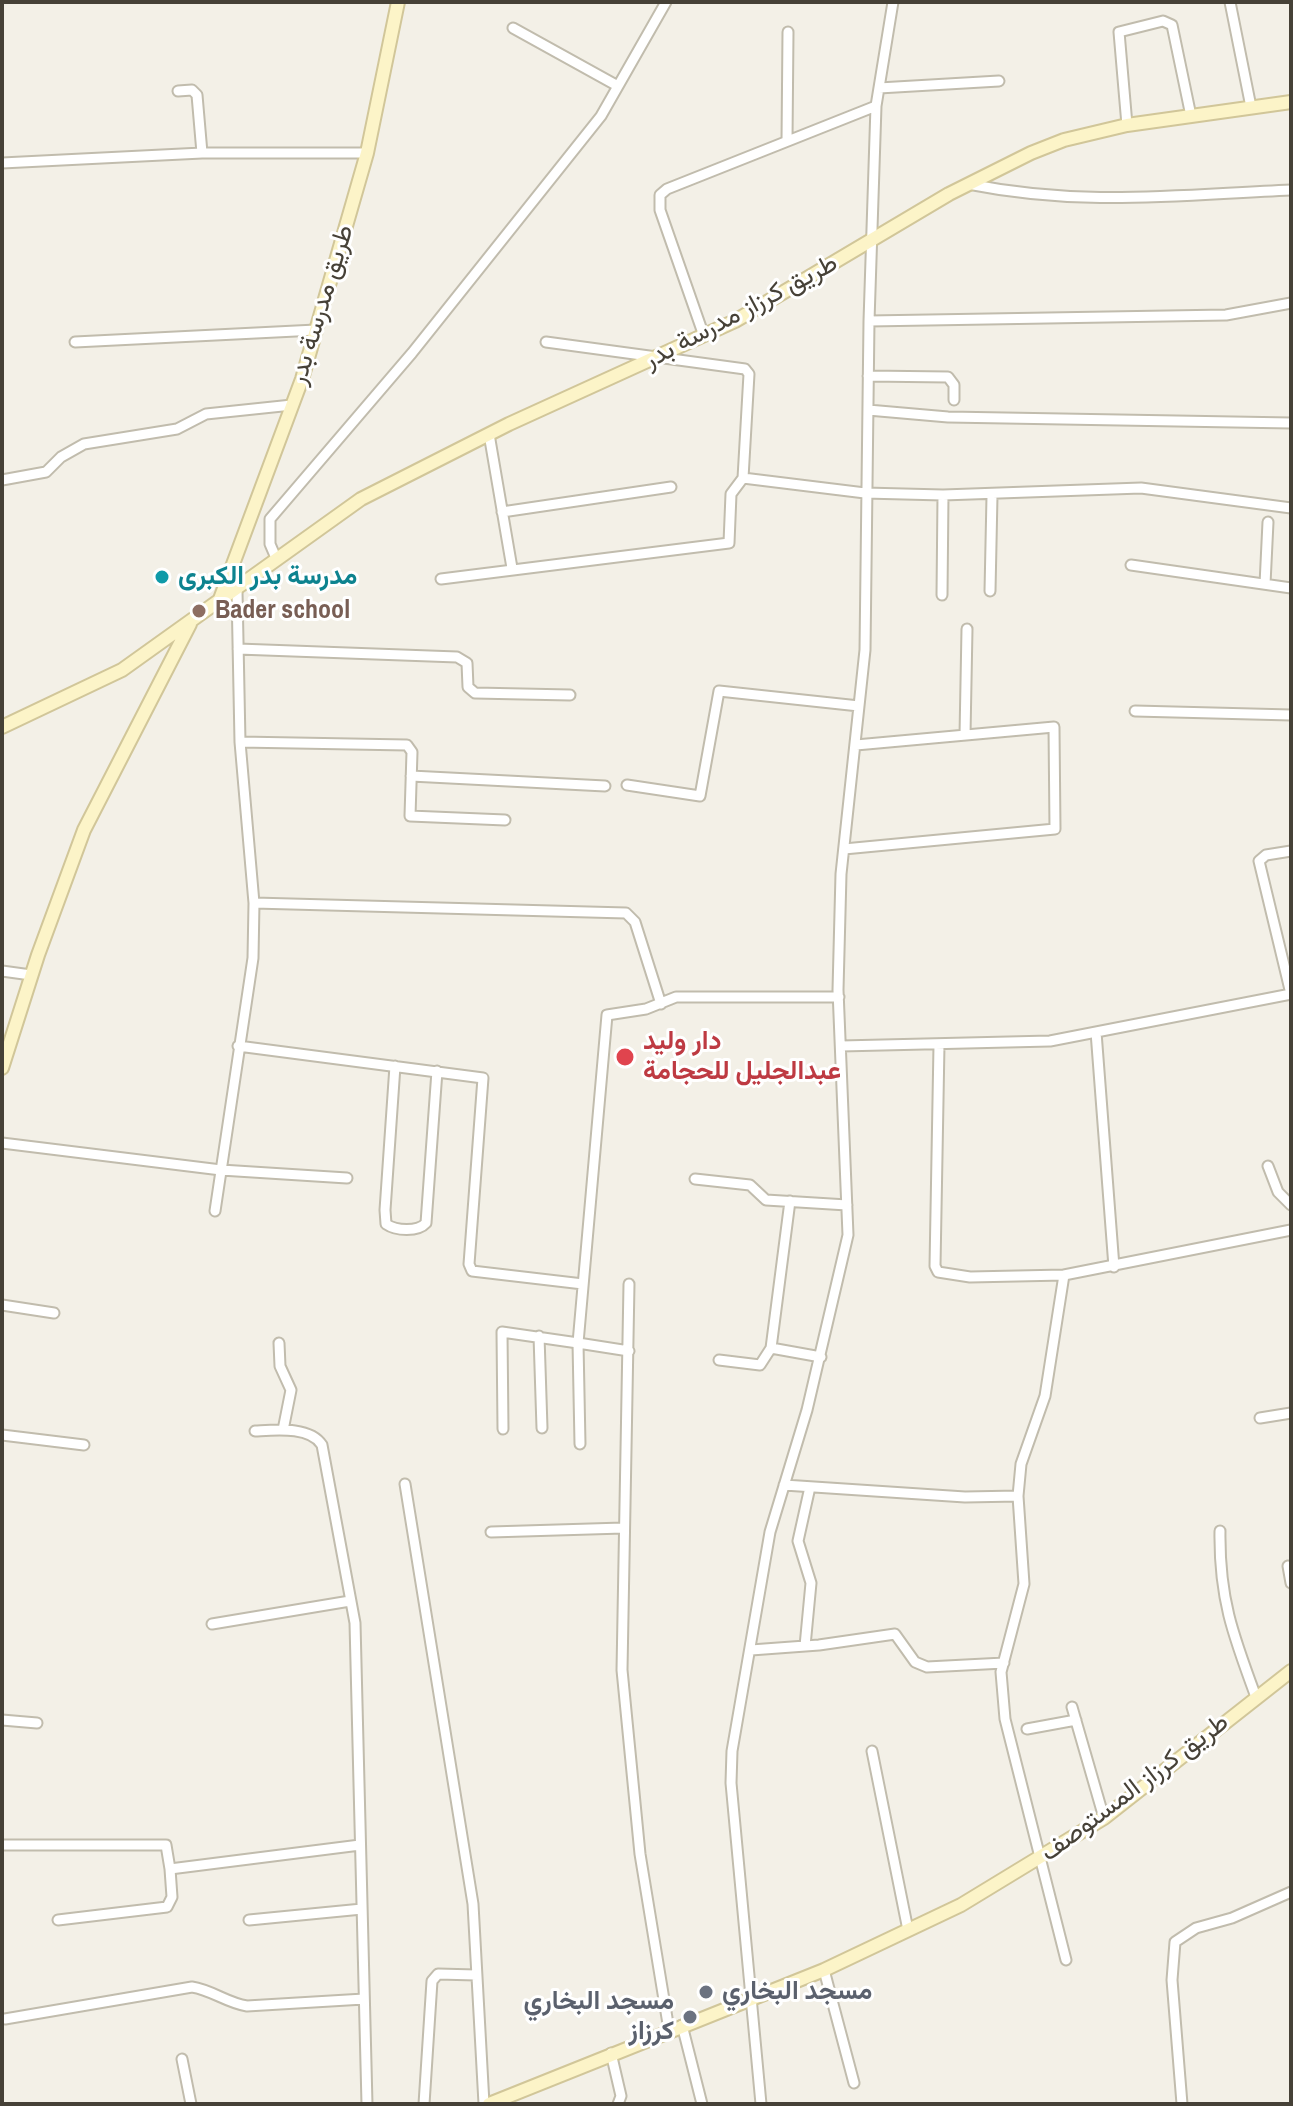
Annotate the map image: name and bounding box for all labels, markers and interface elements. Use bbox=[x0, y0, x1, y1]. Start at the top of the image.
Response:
street label: طريق مدرسة بدر bbox=[283, 221, 361, 389]
street label: طريق كرزاز مدرسة بدر bbox=[639, 248, 843, 376]
place label: مدرسة بدر الكبرى bbox=[178, 561, 357, 593]
marker: مدرسة بدر الكبرى bbox=[153, 568, 171, 586]
place label: Bader school bbox=[215, 595, 350, 627]
marker: Bader school bbox=[190, 602, 208, 620]
place label: دار وليد عبدالجليل للحجامة bbox=[643, 1026, 841, 1088]
marker: دار وليد عبدالجليل للحجامة bbox=[614, 1046, 636, 1068]
street label: طريق كرزاز المستوصف bbox=[1035, 1707, 1235, 1869]
place label: مسجد البخاري bbox=[722, 1976, 872, 2008]
marker: مسجد البخاري bbox=[697, 1983, 715, 2001]
place label: مسجد البخاري كرزاز bbox=[524, 1986, 674, 2048]
marker: مسجد البخاري كرزاز bbox=[681, 2008, 699, 2026]

